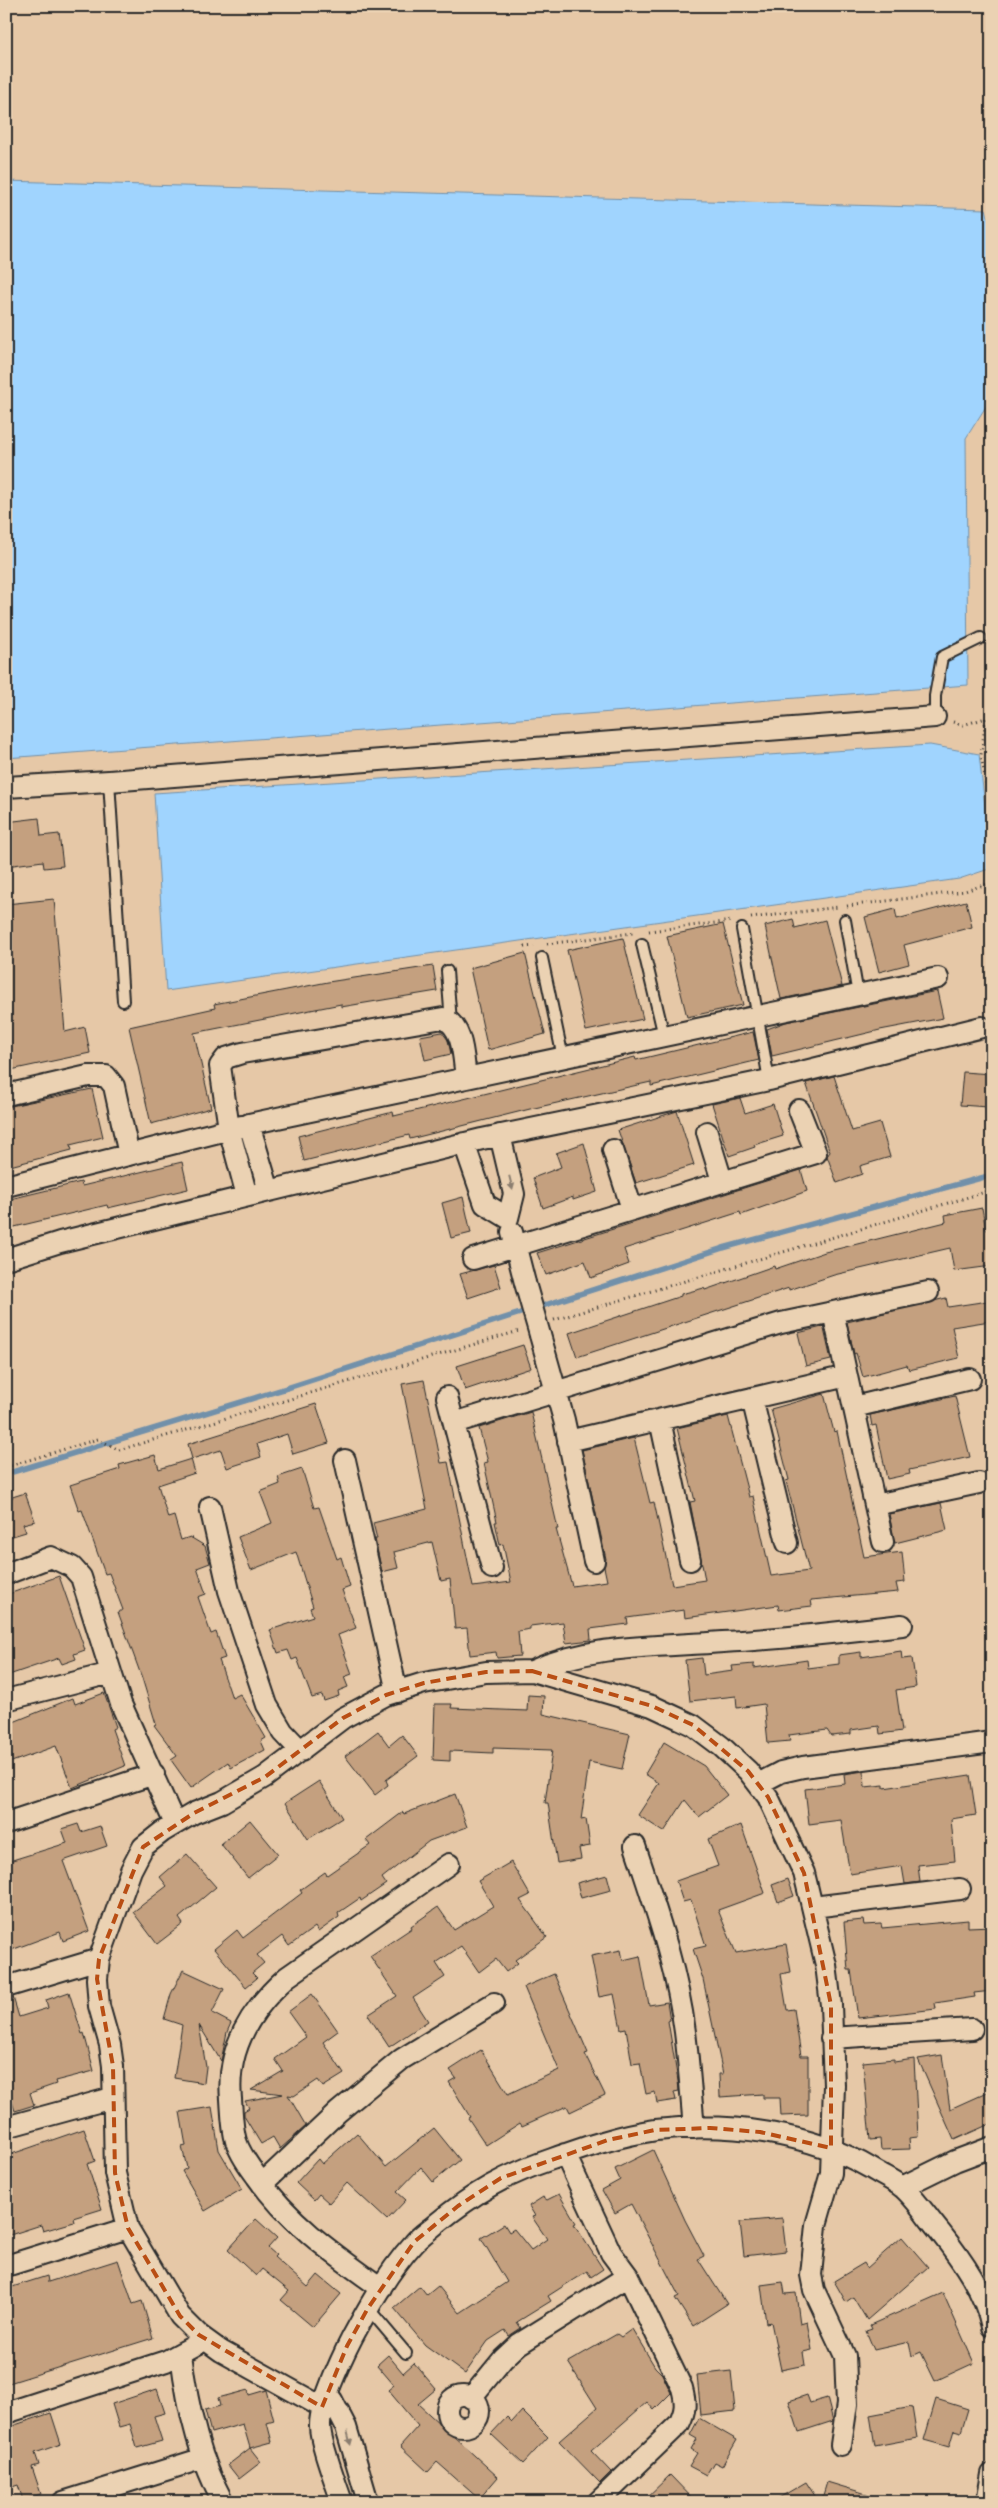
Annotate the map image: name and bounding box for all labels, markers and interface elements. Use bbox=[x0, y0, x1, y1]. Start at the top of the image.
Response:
one-way arrow bbox=[507, 1175, 515, 1190]
one-way arrow bbox=[345, 2431, 353, 2446]

